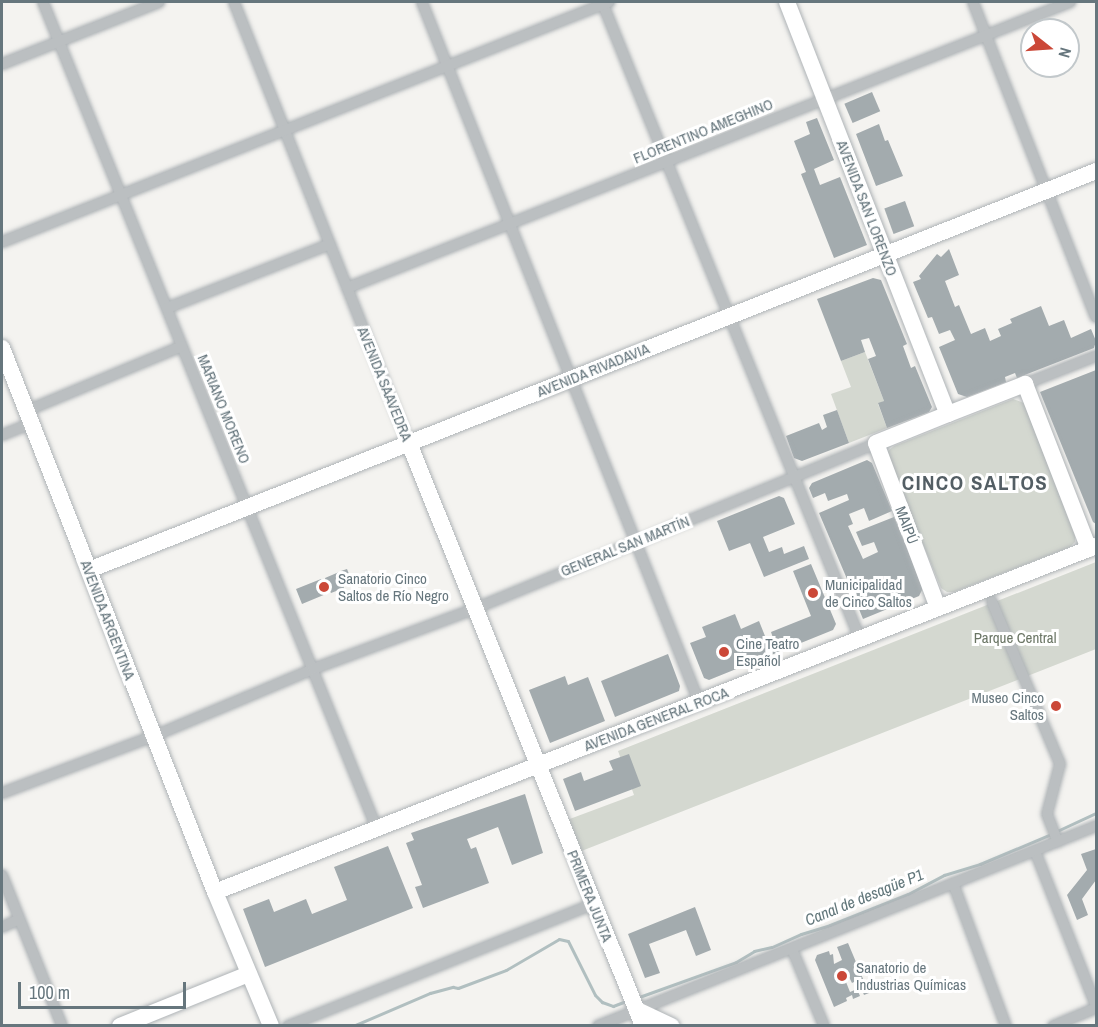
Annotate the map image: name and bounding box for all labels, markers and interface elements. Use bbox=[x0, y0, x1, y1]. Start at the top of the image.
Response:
north arrow bbox=[1020, 18, 1080, 78]
text: N bbox=[1053, 45, 1077, 60]
street label: FLORENTINO AMEGHINO bbox=[630, 95, 776, 167]
street label: AVENIDA SAN LORENZO bbox=[833, 137, 901, 279]
street label: AVENIDA SAAVEDRA bbox=[354, 324, 416, 444]
street label: AVENIDA RIVADAVIA bbox=[534, 339, 652, 401]
street label: MARIANO MORENO bbox=[194, 352, 254, 466]
district label: CINCO SALTOS bbox=[902, 470, 1048, 496]
street label: MAIPÚ bbox=[892, 504, 922, 546]
street label: GENERAL SAN MARTÍN bbox=[558, 512, 692, 580]
street label: AVENIDA ARGENTINA bbox=[77, 557, 139, 683]
place label: Sanatorio Cinco Saltos de Río Negro bbox=[338, 569, 449, 604]
place label: Municipalidad de Cinco Saltos bbox=[825, 575, 912, 610]
marker: Sanatorio Cinco Saltos de Río Negro bbox=[315, 578, 333, 596]
marker: Municipalidad de Cinco Saltos bbox=[806, 586, 820, 600]
park label: Parque Central bbox=[974, 629, 1056, 647]
place label: Cine Teatro Español bbox=[736, 634, 800, 669]
marker: Cine Teatro Español bbox=[717, 645, 731, 659]
street label: AVENIDA GENERAL ROCA bbox=[581, 683, 731, 755]
place label: Museo Cinco Saltos bbox=[972, 688, 1044, 723]
marker: Museo Cinco Saltos bbox=[1049, 699, 1063, 713]
street label: PRIMERA JUNTA bbox=[563, 847, 617, 945]
water label: Canal de desagüe P1 bbox=[802, 864, 926, 930]
place label: Sanatorio de Industrias Químicas bbox=[856, 958, 966, 993]
marker: Sanatorio de Industrias Químicas bbox=[833, 967, 851, 985]
scale bar bbox=[21, 970, 189, 1008]
text: 100 m bbox=[29, 980, 70, 1005]

